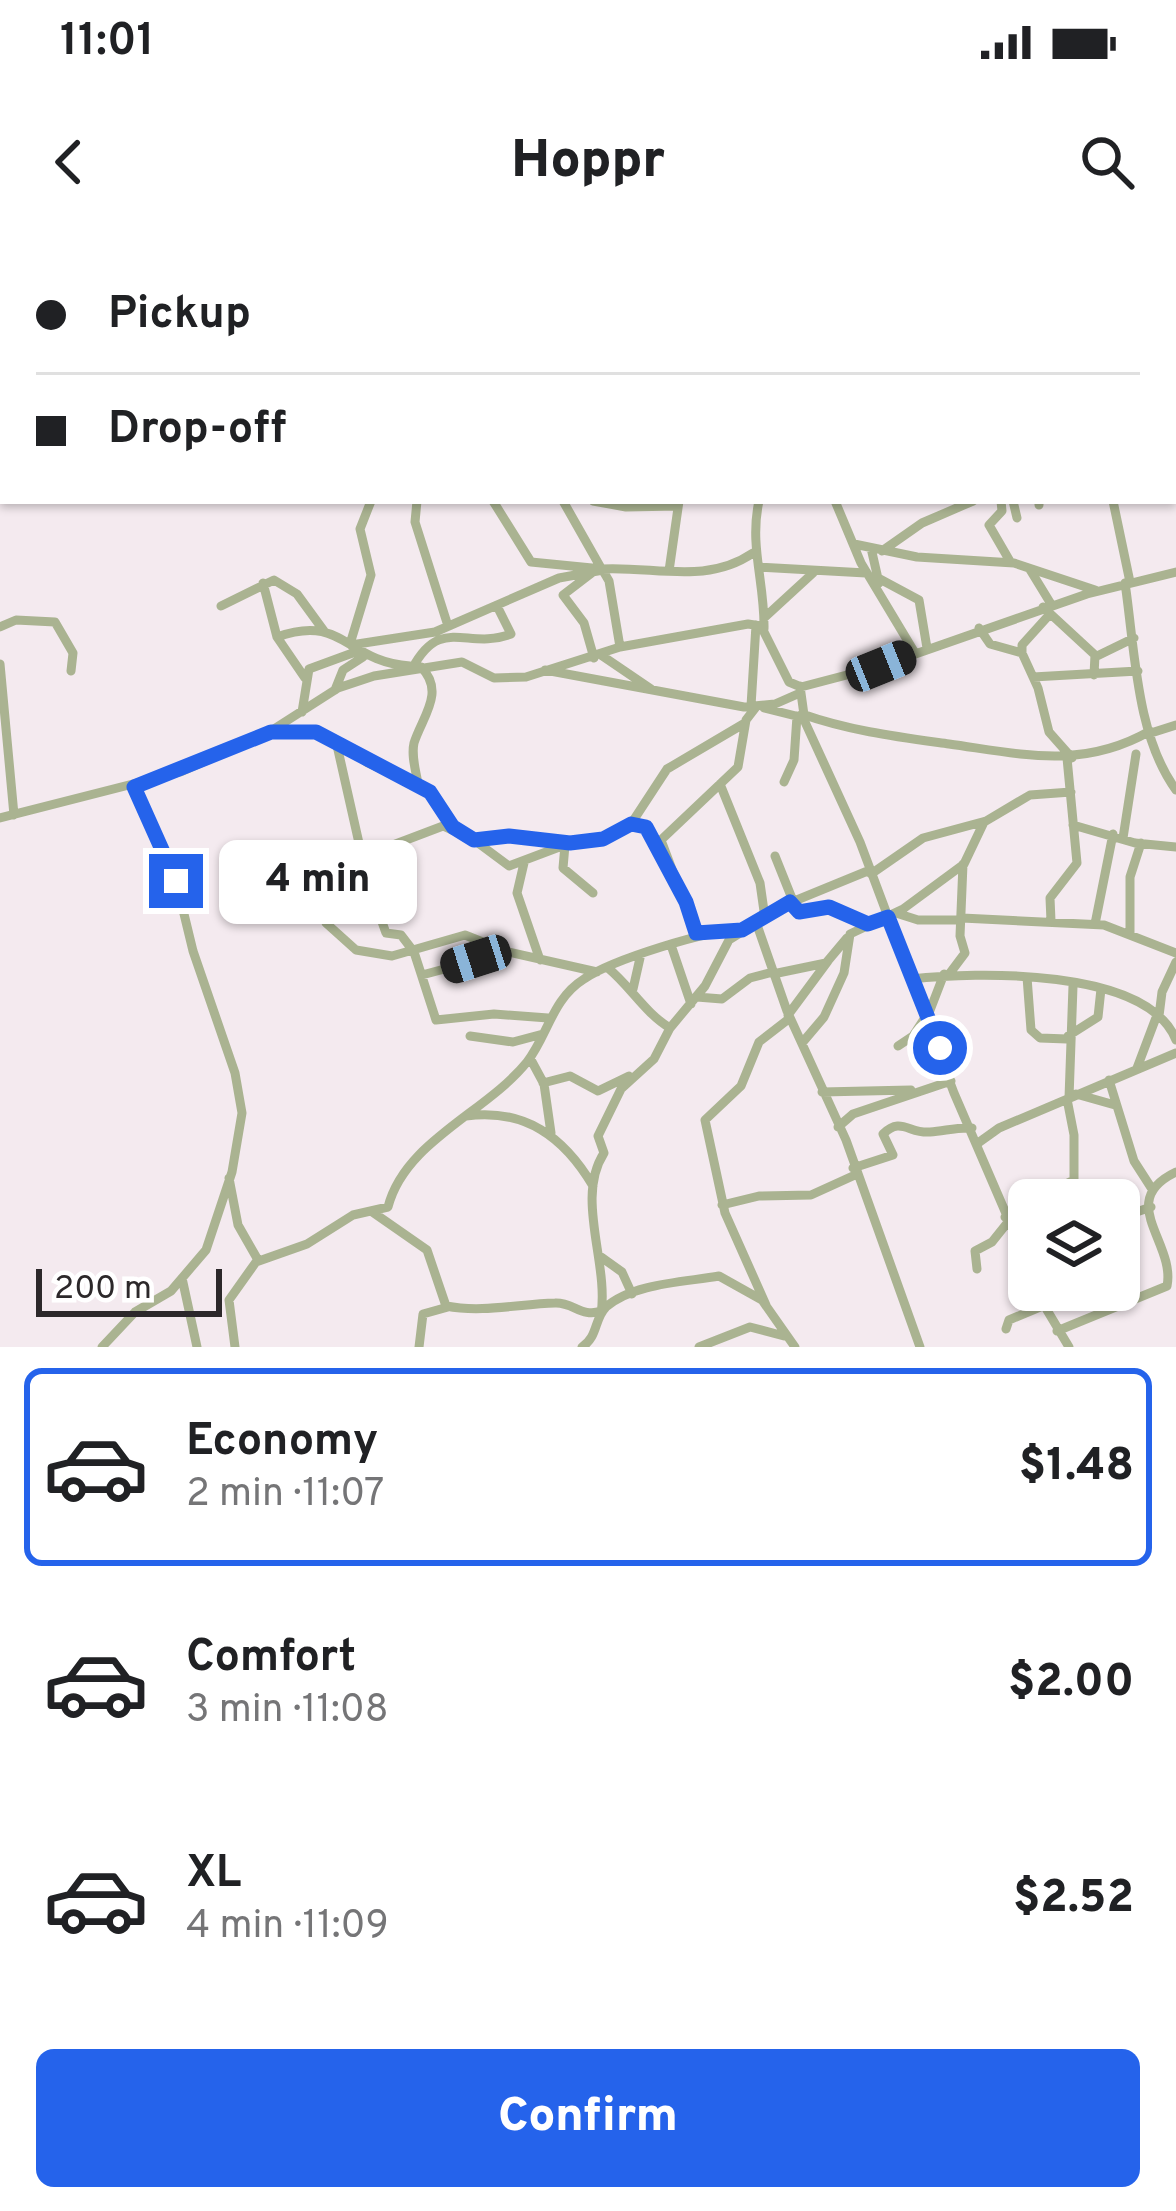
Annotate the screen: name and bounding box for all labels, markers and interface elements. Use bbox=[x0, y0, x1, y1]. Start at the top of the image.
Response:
text: 11:01 bbox=[60, 14, 155, 71]
text: Hoppr bbox=[511, 128, 665, 197]
icon: back bbox=[36, 129, 102, 195]
icon: search bbox=[1074, 129, 1140, 195]
text: Pickup bbox=[108, 287, 251, 344]
text: Drop-off bbox=[108, 402, 287, 459]
car bbox=[841, 636, 921, 696]
callout: 4 min bbox=[218, 839, 416, 923]
route end bbox=[149, 854, 203, 908]
text: 4 min bbox=[266, 857, 370, 906]
car bbox=[436, 931, 516, 987]
route start bbox=[913, 1021, 967, 1075]
map controls bbox=[1008, 1179, 1140, 1311]
button: layers bbox=[1008, 1179, 1140, 1311]
scale bar bbox=[36, 1263, 222, 1316]
text: 200 m bbox=[54, 1269, 152, 1311]
icon: car bbox=[42, 1413, 150, 1521]
text: Economy bbox=[186, 1414, 378, 1471]
text: $1.48 bbox=[1019, 1439, 1134, 1496]
text: 2 min · 11:07 bbox=[186, 1471, 384, 1520]
icon: car bbox=[42, 1629, 150, 1737]
text: Comfort bbox=[186, 1630, 356, 1687]
text: $2.00 bbox=[1008, 1655, 1134, 1712]
text: 3 min · 11:08 bbox=[186, 1687, 389, 1736]
icon: car bbox=[42, 1845, 150, 1953]
text: XL bbox=[186, 1846, 241, 1903]
text: $2.52 bbox=[1013, 1871, 1134, 1928]
text: 4 min · 11:09 bbox=[186, 1903, 389, 1952]
button: Confirm bbox=[36, 2049, 1140, 2187]

